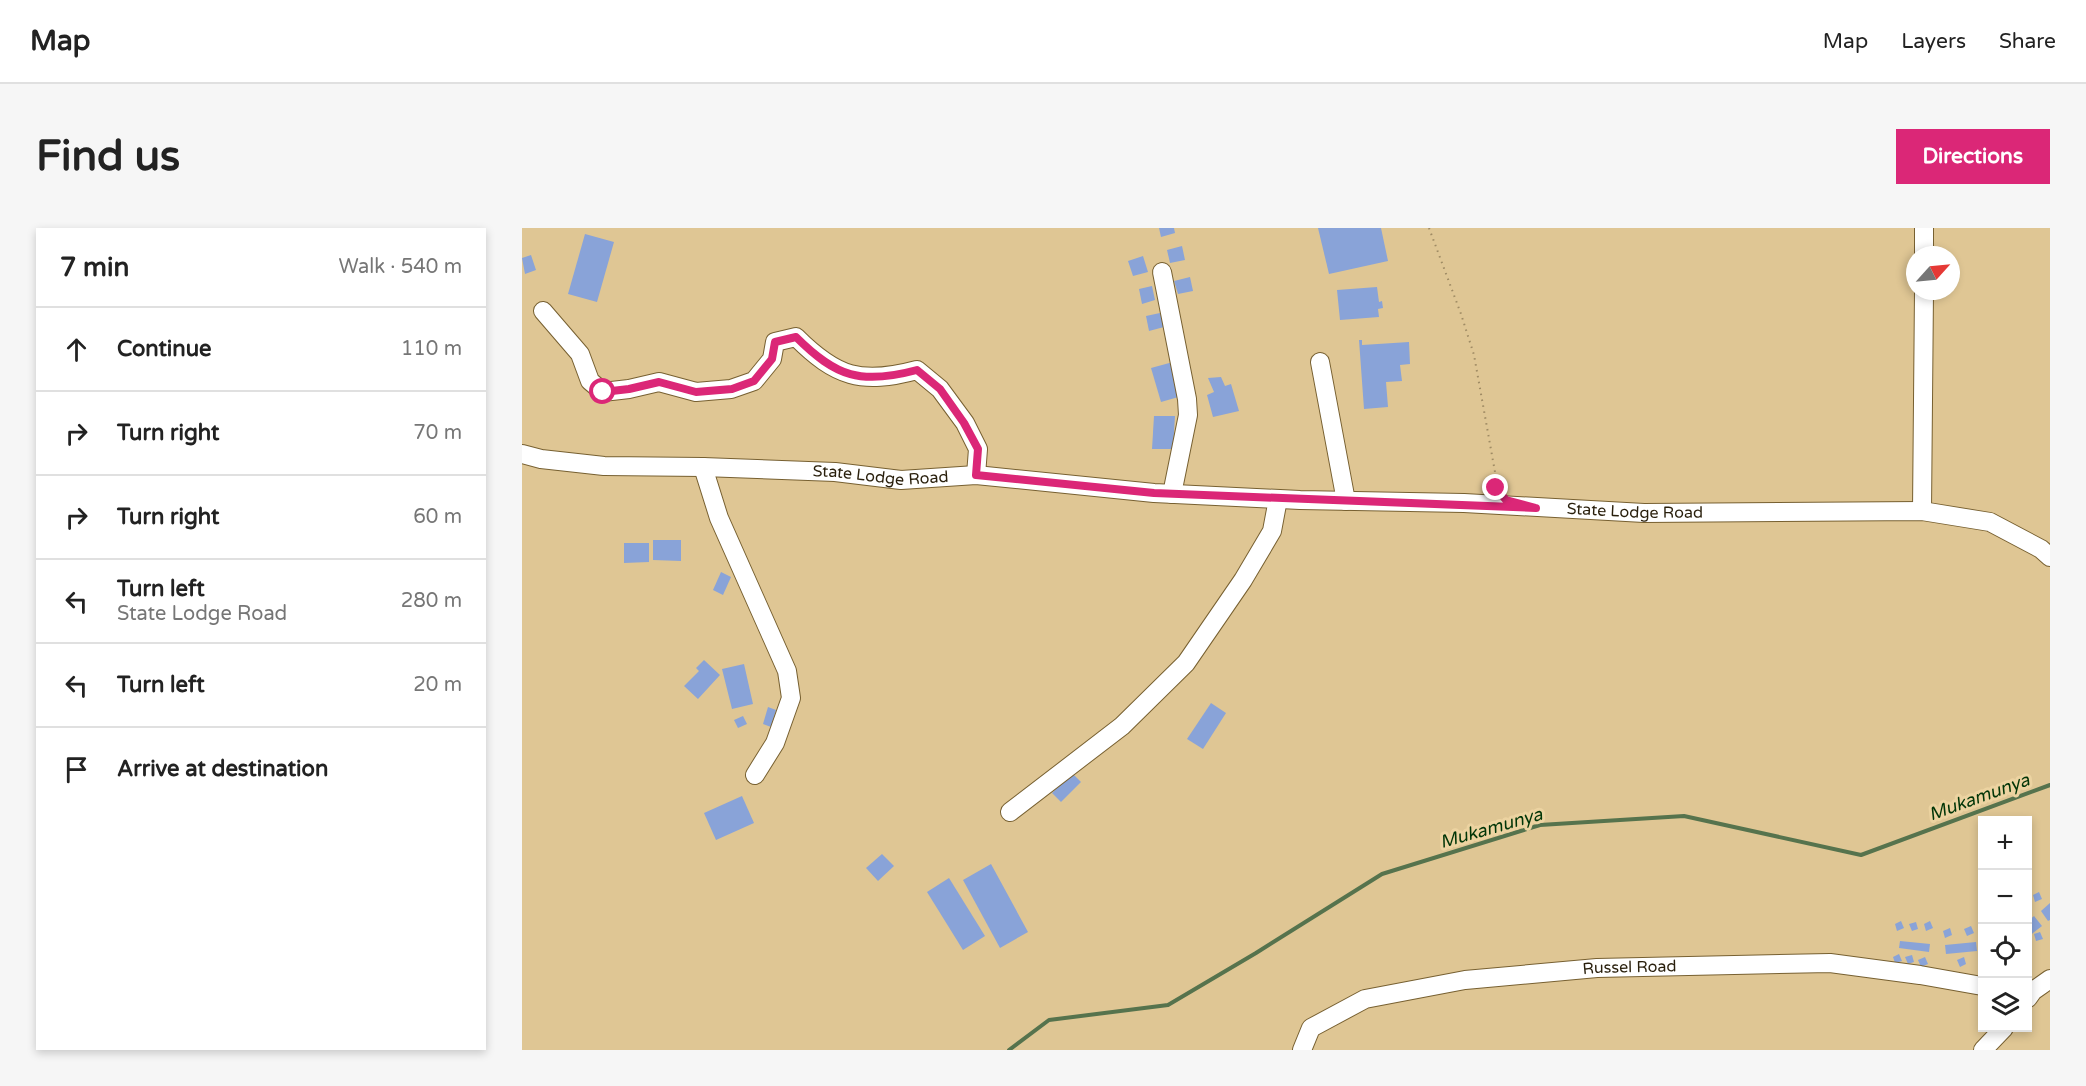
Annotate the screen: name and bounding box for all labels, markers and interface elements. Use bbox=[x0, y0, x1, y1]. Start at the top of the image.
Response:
text: Map bbox=[30, 24, 90, 58]
text: Map bbox=[1823, 29, 1868, 54]
text: Layers bbox=[1901, 29, 1966, 54]
text: Share bbox=[1999, 29, 2056, 54]
button: Directions bbox=[1896, 129, 2050, 184]
text: Find us bbox=[36, 131, 180, 182]
north arrow bbox=[1906, 246, 1960, 300]
text: 7 min bbox=[60, 252, 129, 283]
text: Walk · 540 m bbox=[339, 255, 462, 279]
icon: ahead bbox=[60, 333, 93, 366]
text: Continue bbox=[117, 336, 212, 362]
text: 110 m bbox=[401, 337, 462, 361]
route start bbox=[589, 378, 615, 404]
icon: right bbox=[60, 417, 93, 450]
text: Turn right bbox=[117, 420, 219, 446]
text: 70 m bbox=[413, 421, 462, 445]
street label: State Lodge Road bbox=[812, 461, 949, 490]
route end bbox=[1482, 474, 1508, 500]
street label: State Lodge Road bbox=[1566, 499, 1703, 523]
icon: right bbox=[60, 501, 93, 534]
text: Turn right bbox=[117, 504, 219, 530]
text: 60 m bbox=[413, 505, 462, 529]
text: Turn left bbox=[117, 576, 205, 602]
icon: left bbox=[60, 585, 93, 618]
text: 280 m bbox=[401, 589, 462, 613]
text: State Lodge Road bbox=[117, 602, 287, 626]
icon: left bbox=[60, 669, 93, 702]
text: Turn left bbox=[117, 672, 205, 698]
text: 20 m bbox=[413, 673, 462, 697]
icon: arrive bbox=[60, 753, 93, 786]
text: Arrive at destination bbox=[117, 756, 328, 782]
water label: Mukamunya bbox=[1926, 768, 2033, 825]
water label: Mukamunya bbox=[1437, 803, 1546, 853]
map controls bbox=[1978, 816, 2032, 1032]
button: + bbox=[1978, 816, 2032, 870]
button: − bbox=[1978, 870, 2032, 924]
button: locate bbox=[1978, 924, 2032, 978]
street label: Russel Road bbox=[1582, 956, 1677, 979]
button: layers bbox=[1978, 978, 2032, 1032]

